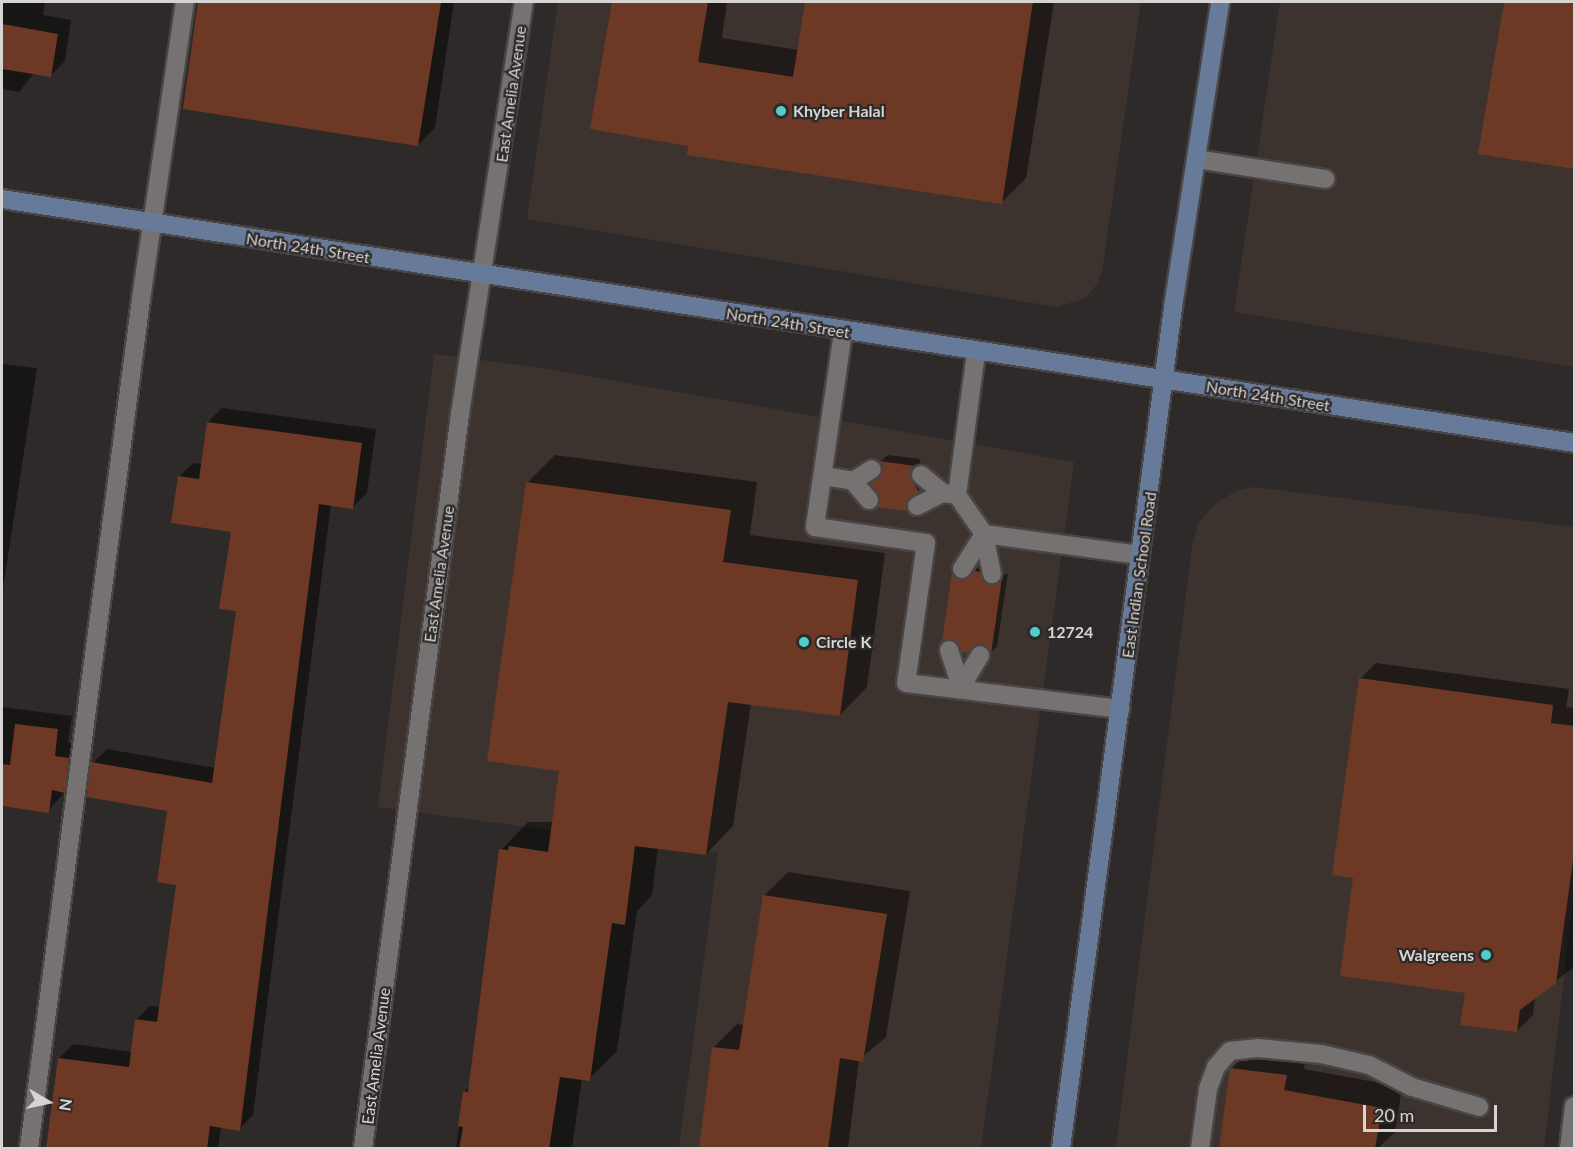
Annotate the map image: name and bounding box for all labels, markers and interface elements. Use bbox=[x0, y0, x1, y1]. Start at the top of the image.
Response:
street label: East Amelia Avenue bbox=[492, 24, 530, 164]
place label: Khyber Halal bbox=[793, 101, 885, 121]
marker: Khyber Halal bbox=[774, 104, 788, 118]
street label: North 24th Street bbox=[245, 229, 371, 267]
street label: North 24th Street bbox=[725, 304, 851, 342]
street label: North 24th Street bbox=[1205, 377, 1331, 415]
street label: East Indian School Road bbox=[1118, 491, 1160, 659]
street label: East Amelia Avenue bbox=[420, 504, 458, 644]
place label: 12724 bbox=[1047, 622, 1093, 642]
marker: 12724 bbox=[1028, 625, 1042, 639]
place label: Circle K bbox=[816, 632, 871, 652]
marker: Circle K bbox=[797, 635, 811, 649]
place label: Walgreens bbox=[1399, 945, 1474, 965]
marker: Walgreens bbox=[1479, 948, 1493, 962]
street label: East Amelia Avenue bbox=[358, 986, 394, 1126]
north arrow bbox=[18, 1072, 78, 1132]
scale bar bbox=[1366, 1093, 1500, 1131]
text: N bbox=[56, 1097, 77, 1112]
text: 20 m bbox=[1374, 1104, 1414, 1126]

